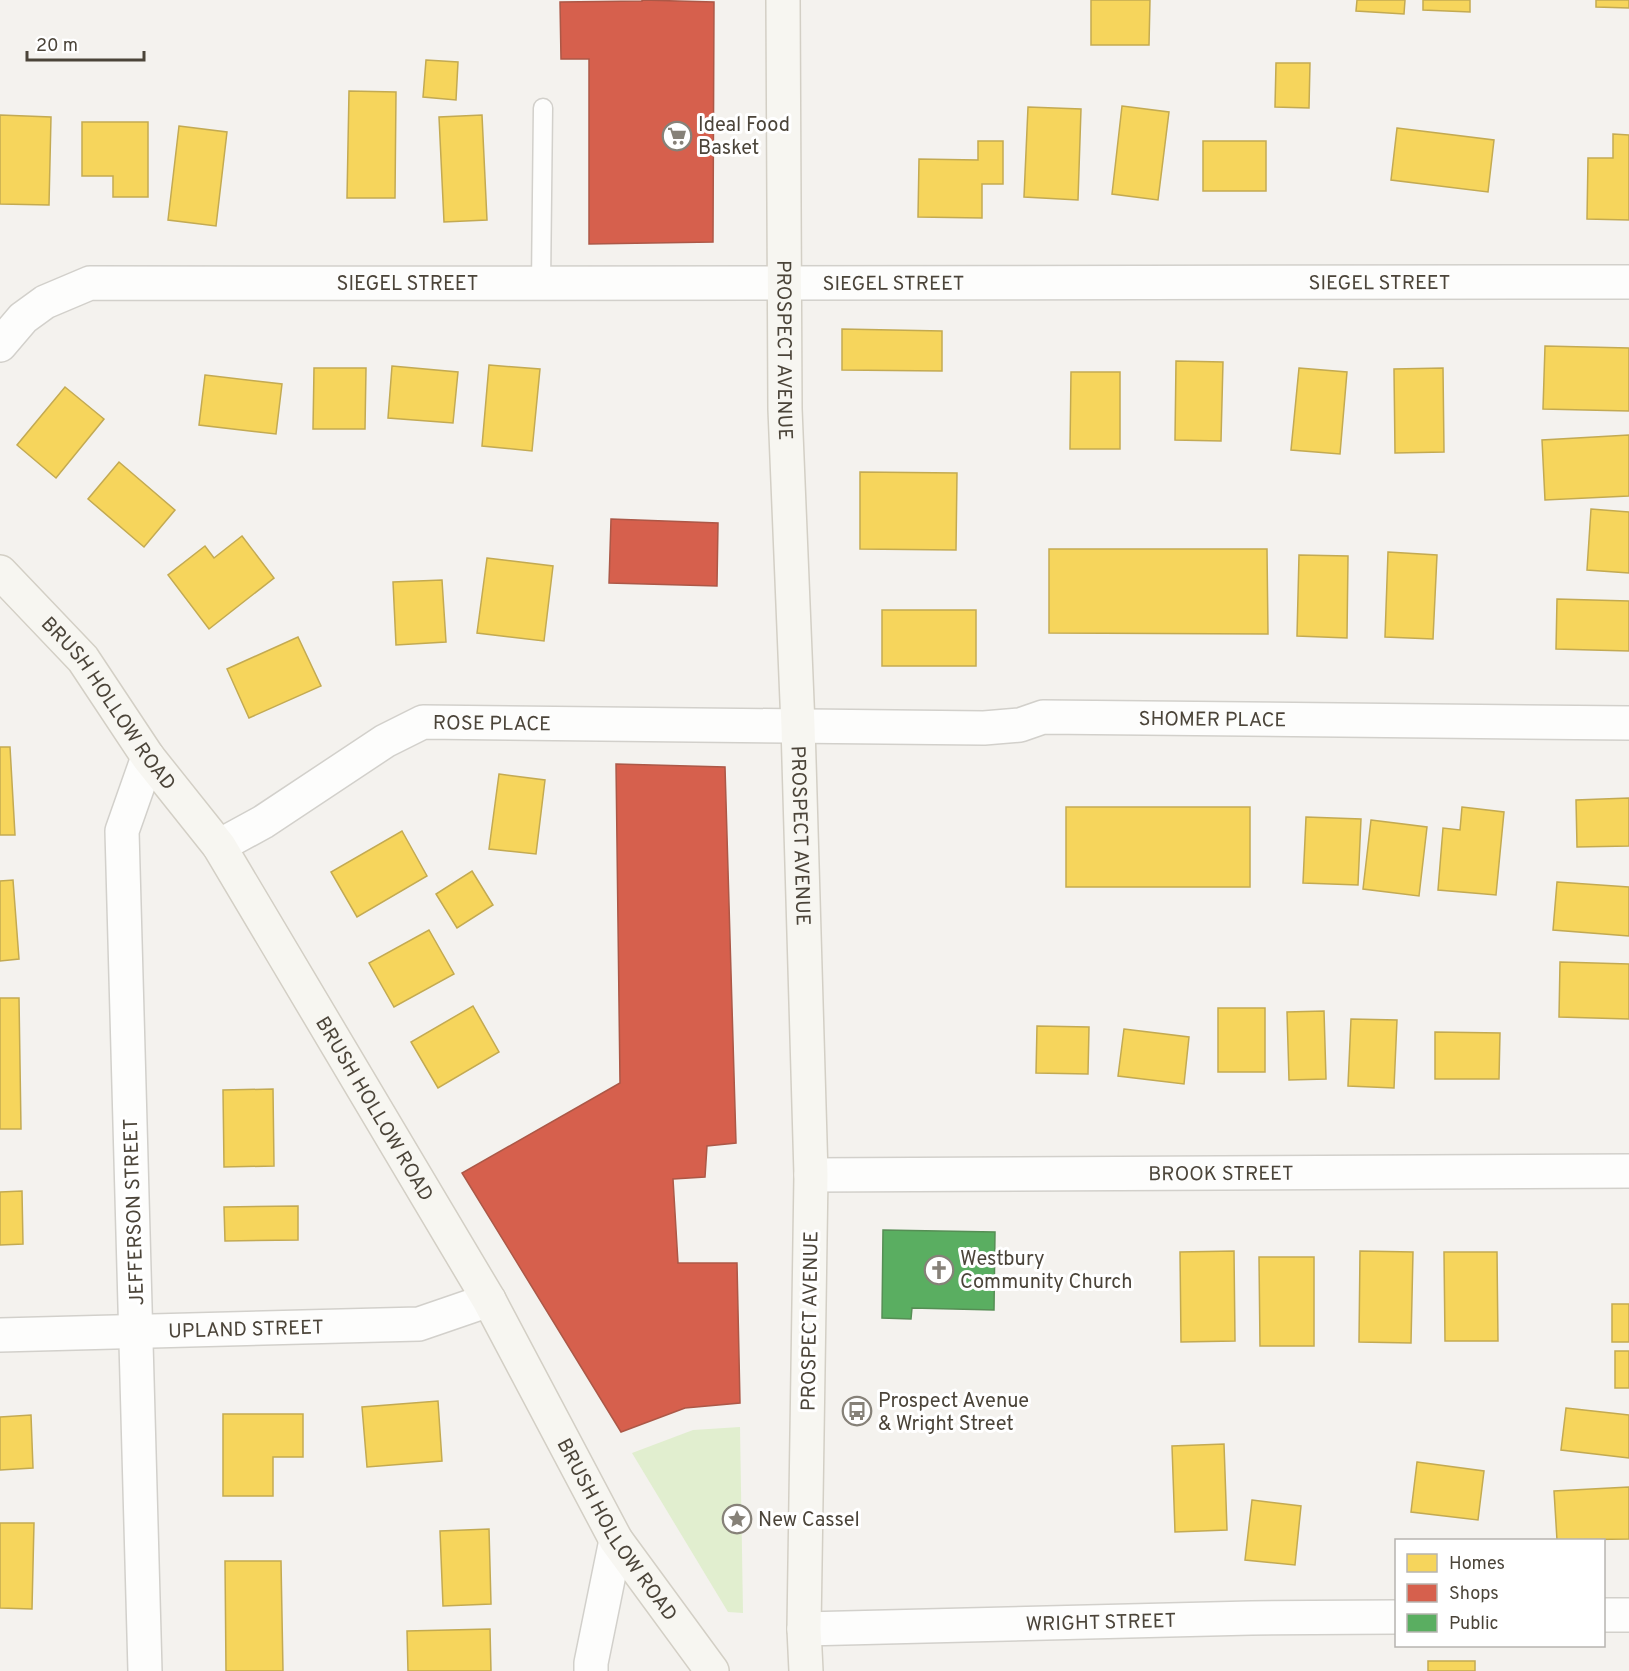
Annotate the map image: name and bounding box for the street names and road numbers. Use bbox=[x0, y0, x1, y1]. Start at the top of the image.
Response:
street label: PROSPECT AVENUE bbox=[769, 260, 797, 441]
street label: SIEGEL STREET bbox=[1308, 271, 1451, 297]
street label: SIEGEL STREET bbox=[336, 272, 479, 298]
street label: SIEGEL STREET bbox=[822, 272, 965, 298]
street label: BRUSH HOLLOW ROAD bbox=[35, 612, 181, 796]
street label: SHOMER PLACE bbox=[1138, 707, 1286, 734]
street label: ROSE PLACE bbox=[433, 711, 551, 738]
street label: PROSPECT AVENUE bbox=[784, 745, 815, 926]
street label: BRUSH HOLLOW ROAD bbox=[308, 1012, 438, 1206]
street label: JEFFERSON STREET bbox=[119, 1118, 151, 1306]
street label: BROOK STREET bbox=[1148, 1162, 1294, 1188]
street label: PROSPECT AVENUE bbox=[796, 1231, 826, 1411]
street label: UPLAND STREET bbox=[168, 1316, 324, 1346]
street label: BRUSH HOLLOW ROAD bbox=[550, 1434, 682, 1627]
street label: WRIGHT STREET bbox=[1025, 1609, 1177, 1639]

